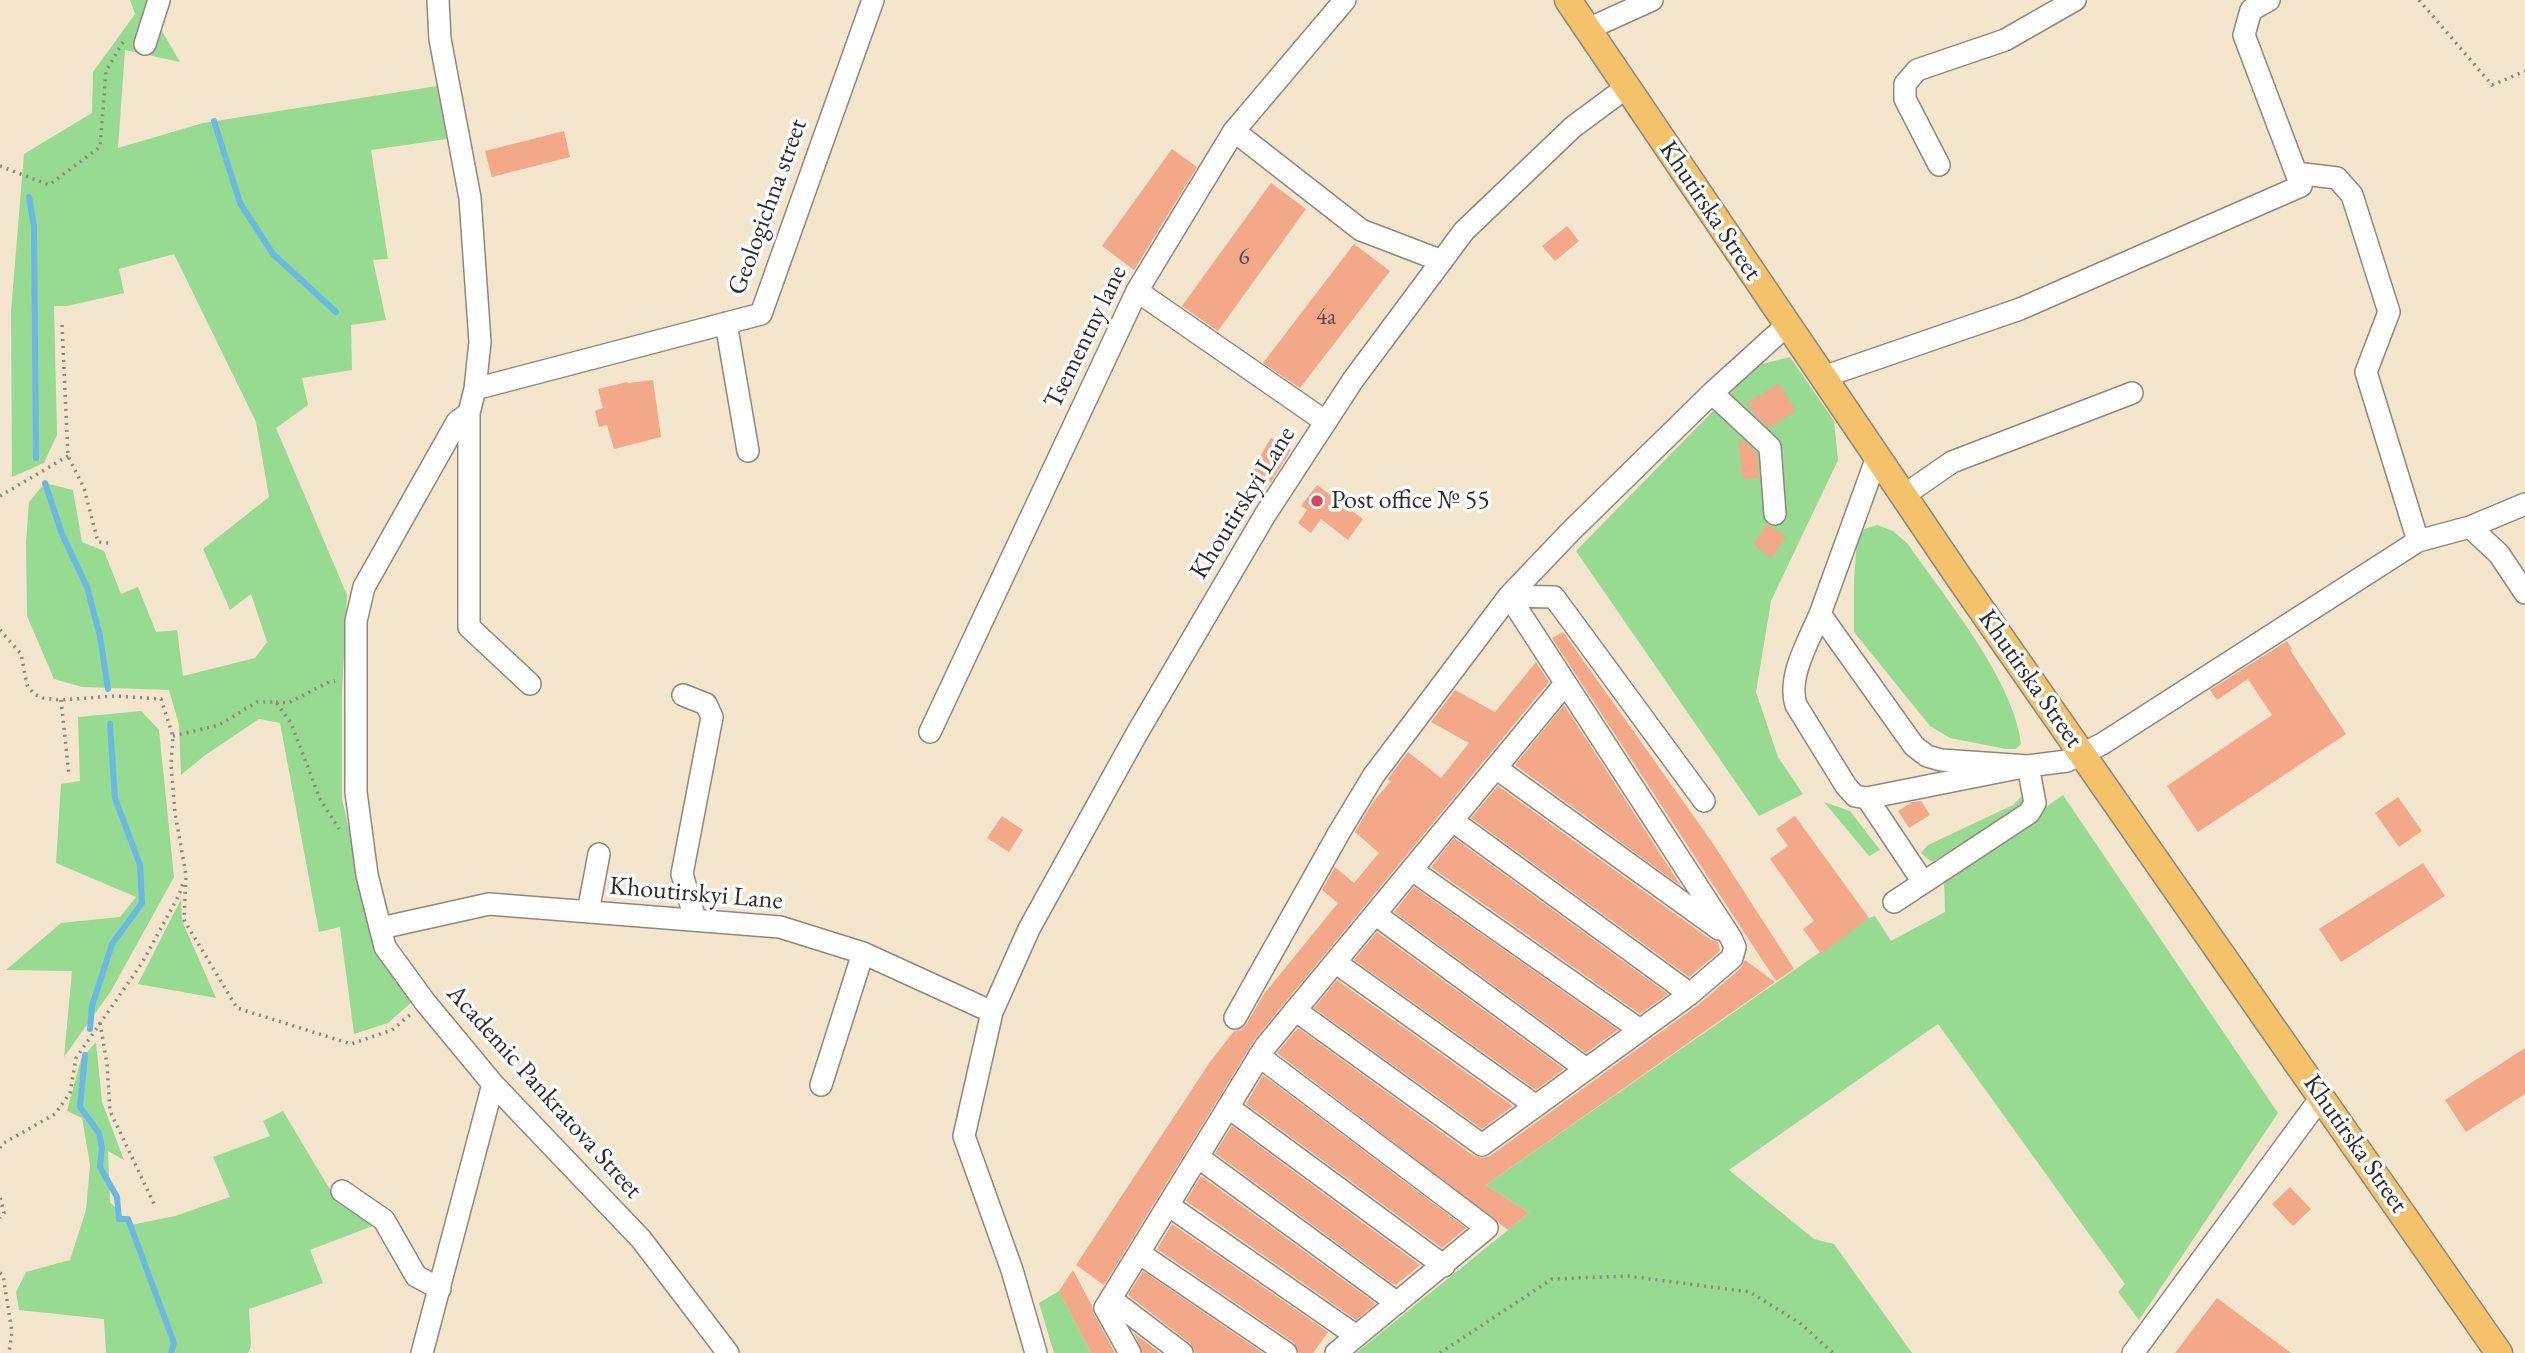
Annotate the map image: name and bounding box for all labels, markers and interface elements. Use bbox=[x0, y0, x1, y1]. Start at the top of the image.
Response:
street label: Geologichna street bbox=[722, 115, 814, 299]
street label: Khutirska Street bbox=[1652, 135, 1768, 287]
house number: 6 bbox=[1238, 244, 1250, 272]
street label: Tsementny lane bbox=[1038, 260, 1134, 414]
house number: 4а bbox=[1316, 304, 1336, 332]
street label: Khoutirskyi Lane bbox=[1184, 421, 1302, 585]
place label: Post office № 55 bbox=[1331, 485, 1490, 517]
marker: Post office № 55 bbox=[1309, 493, 1325, 509]
street label: Khutirska Street bbox=[1971, 604, 2089, 754]
street label: Khoutirskyi Lane bbox=[608, 871, 784, 917]
street label: Academic Pankratova Street bbox=[440, 979, 648, 1205]
street label: Khutirska Street bbox=[2296, 1069, 2414, 1219]

